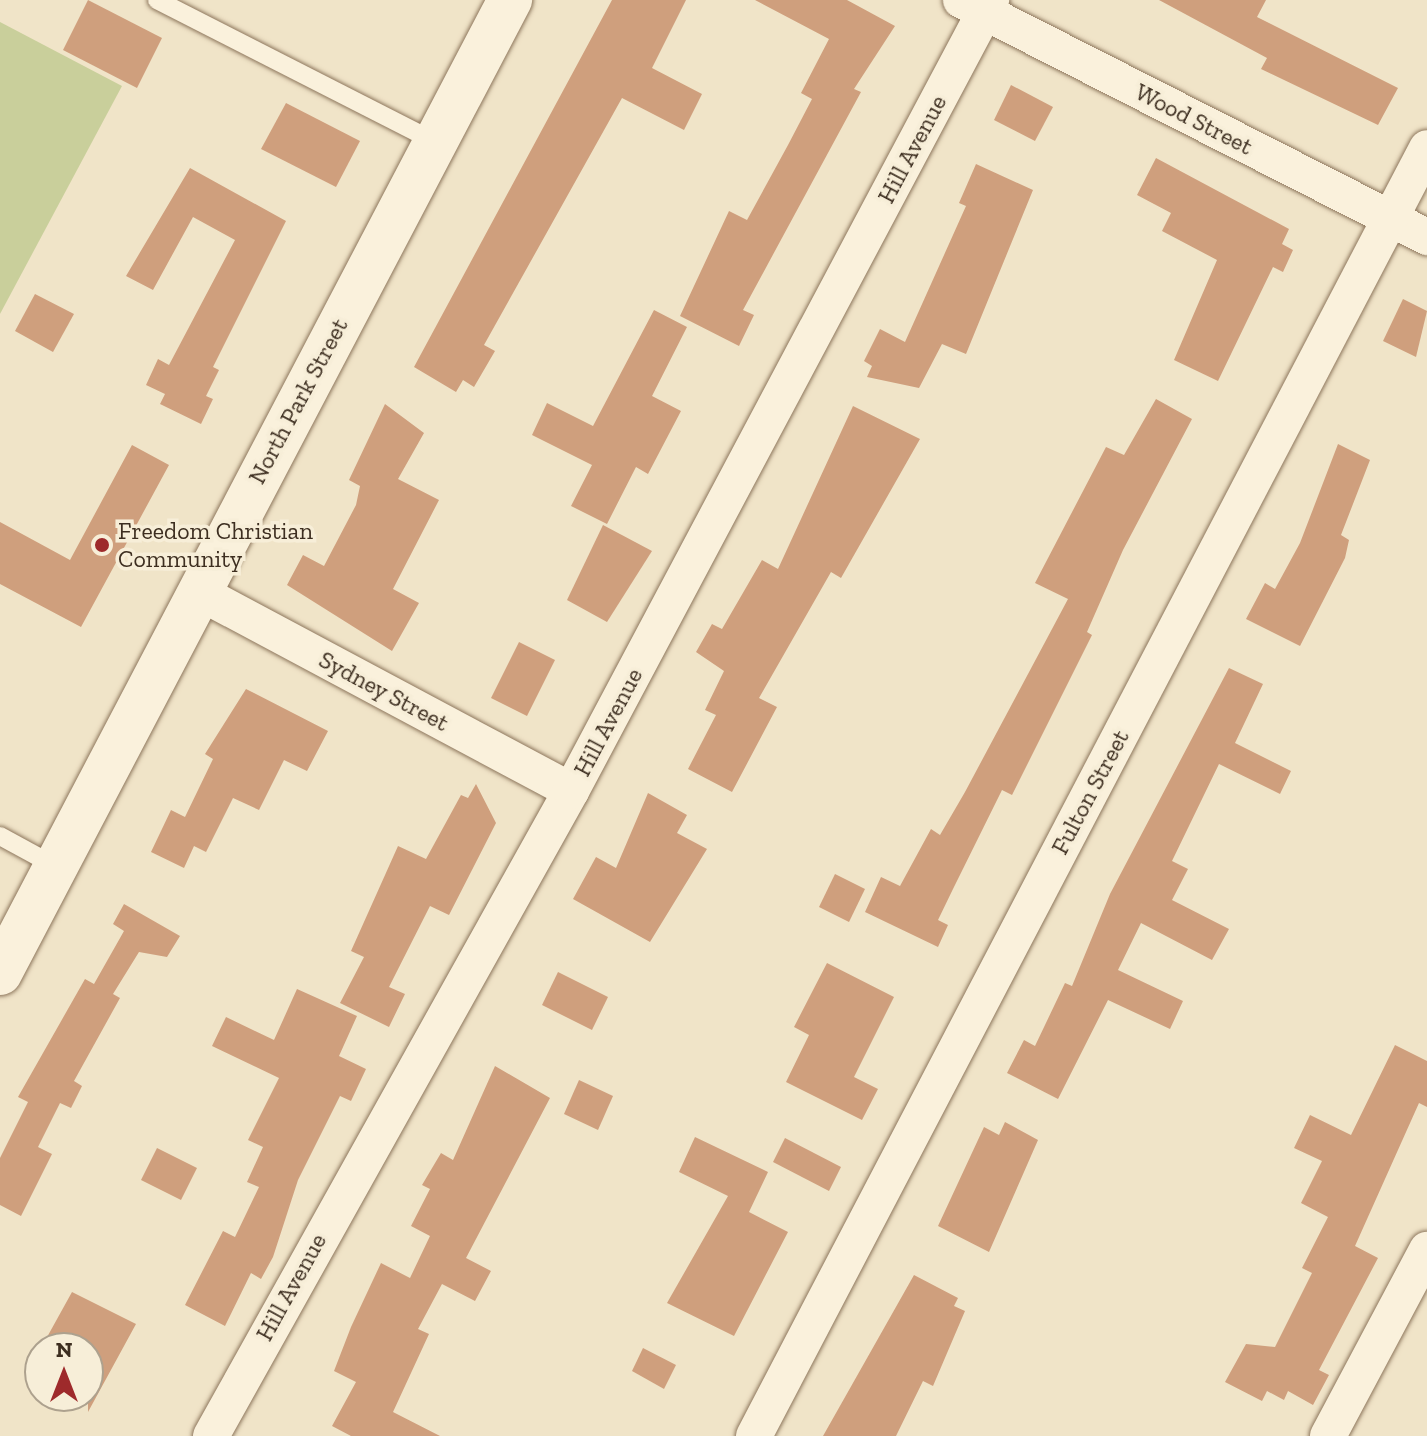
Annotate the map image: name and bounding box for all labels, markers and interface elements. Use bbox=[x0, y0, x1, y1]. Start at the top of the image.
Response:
street label: Wood Street bbox=[1131, 77, 1257, 161]
street label: Hill Avenue bbox=[871, 90, 953, 208]
street label: North Park Street bbox=[242, 313, 354, 489]
place label: Freedom Christian Community bbox=[118, 517, 313, 573]
marker: Freedom Christian Community bbox=[93, 536, 111, 554]
street label: Sydney Street bbox=[314, 645, 454, 737]
street label: Hill Avenue bbox=[567, 663, 649, 781]
street label: Fulton Street bbox=[1045, 725, 1135, 859]
street label: Hill Avenue bbox=[250, 1228, 332, 1346]
north arrow bbox=[24, 1332, 104, 1412]
text: N bbox=[56, 1336, 72, 1363]

